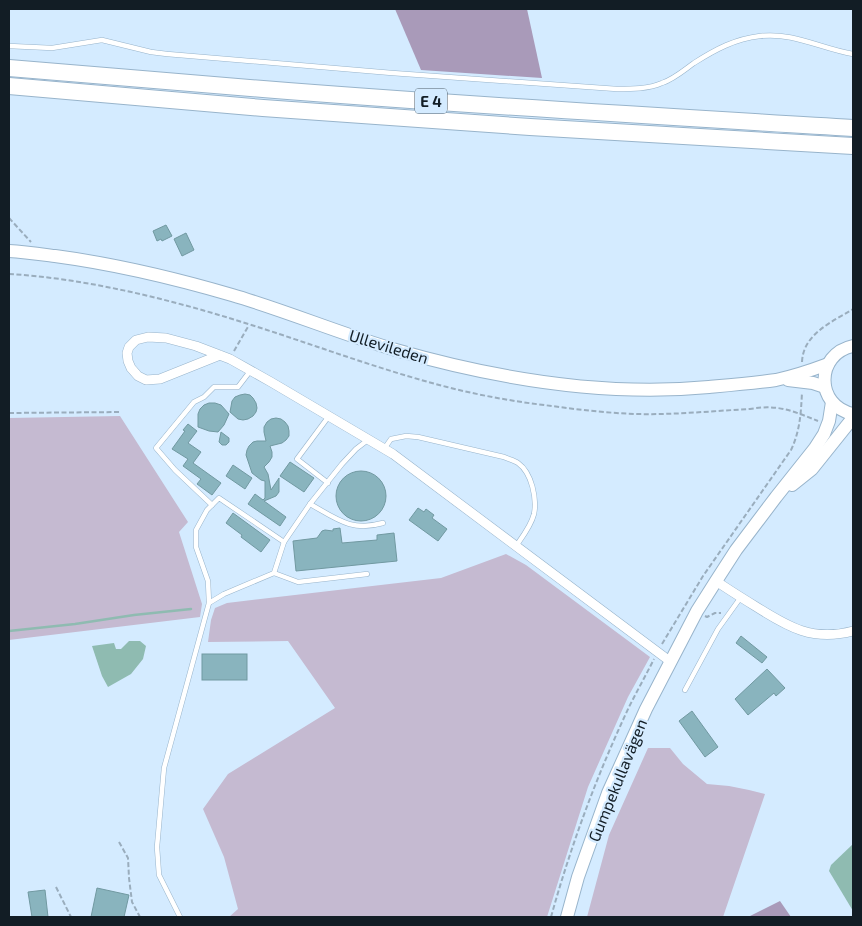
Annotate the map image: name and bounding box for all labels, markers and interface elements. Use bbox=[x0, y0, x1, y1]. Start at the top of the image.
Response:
road number: E 4 bbox=[415, 88, 447, 114]
street label: Ullevileden bbox=[347, 325, 431, 367]
street label: Gumpekullavägen bbox=[584, 716, 650, 844]

